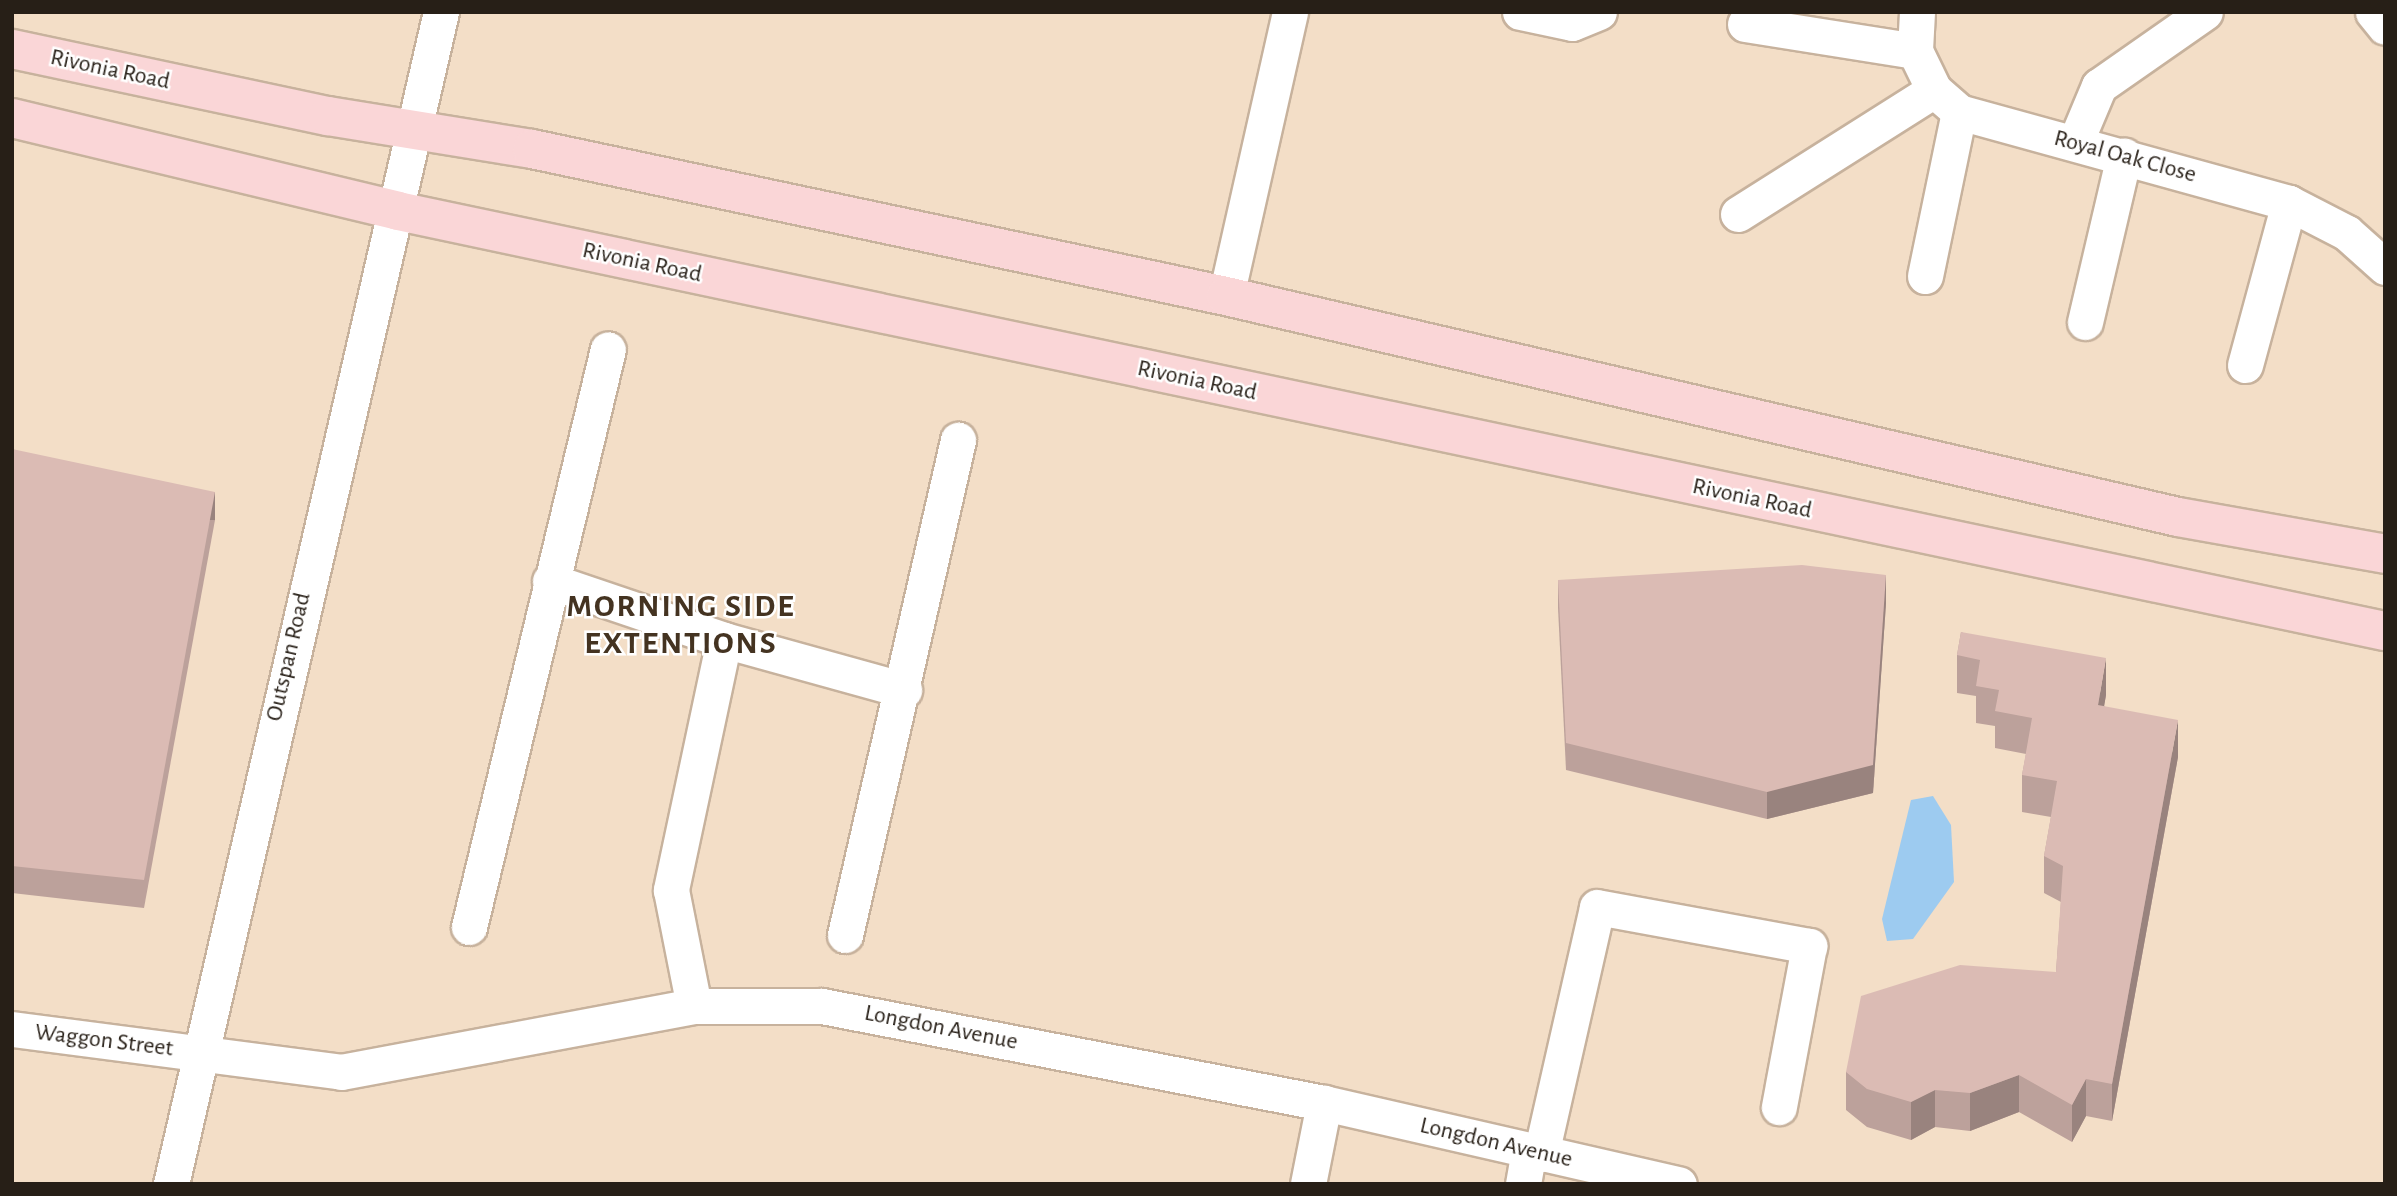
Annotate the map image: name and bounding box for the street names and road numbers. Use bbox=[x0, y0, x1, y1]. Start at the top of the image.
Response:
street label: Rivonia Road bbox=[48, 43, 172, 97]
street label: Royal Oak Close bbox=[2051, 124, 2199, 190]
street label: Rivonia Road bbox=[580, 236, 704, 290]
street label: Rivonia Road bbox=[1135, 354, 1259, 408]
street label: Rivonia Road bbox=[1690, 472, 1814, 526]
street label: Outspan Road bbox=[260, 590, 318, 724]
street label: Longdon Avenue bbox=[862, 999, 1020, 1057]
street label: Waggon Street bbox=[33, 1018, 175, 1064]
street label: Longdon Avenue bbox=[1417, 1111, 1575, 1175]

